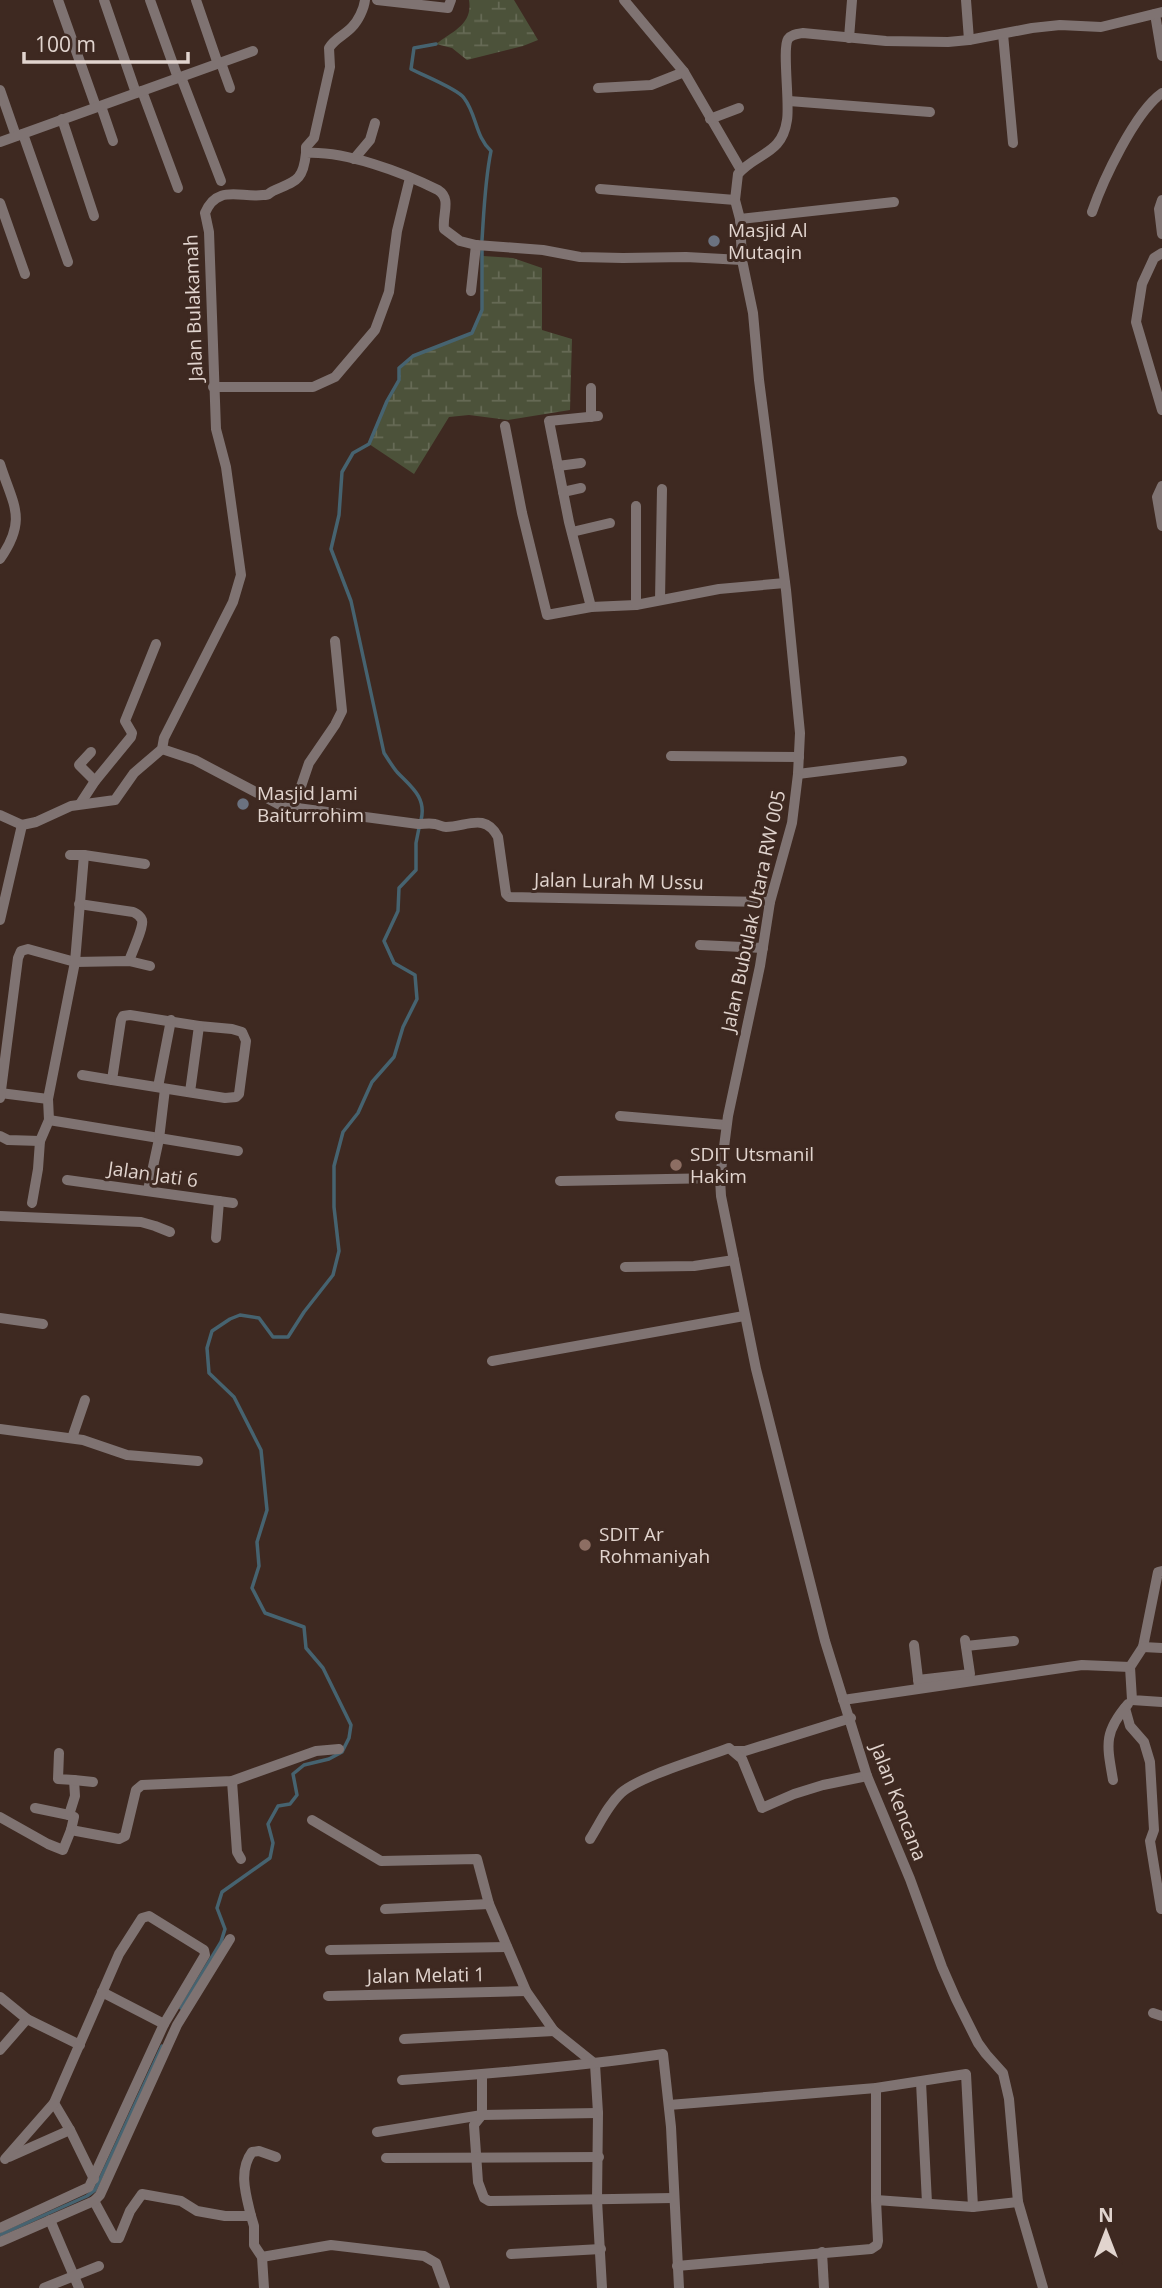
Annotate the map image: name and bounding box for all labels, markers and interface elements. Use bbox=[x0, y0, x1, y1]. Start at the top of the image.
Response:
scale bar bbox=[24, 21, 189, 65]
text: 100 m bbox=[35, 30, 96, 58]
place label: Masjid Al Mutaqin bbox=[728, 217, 808, 265]
marker: Masjid Al Mutaqin bbox=[706, 233, 722, 249]
street label: Jalan Bulakamah bbox=[177, 234, 209, 384]
place label: Masjid Jami Baiturrohim bbox=[257, 780, 364, 828]
street label: Jalan Bubulak Utara RW 005 bbox=[714, 788, 791, 1036]
marker: Masjid Jami Baiturrohim bbox=[235, 796, 251, 812]
street label: Jalan Lurah M Ussu bbox=[532, 866, 704, 895]
place label: SDIT Utsmanil Hakim bbox=[690, 1141, 814, 1189]
street label: Jalan Jati 6 bbox=[104, 1155, 200, 1193]
marker: SDIT Utsmanil Hakim bbox=[668, 1157, 684, 1173]
place label: SDIT Ar Rohmaniyah bbox=[599, 1521, 710, 1569]
marker: SDIT Ar Rohmaniyah bbox=[577, 1537, 593, 1553]
street label: Jalan Kencana bbox=[864, 1738, 933, 1864]
street label: Jalan Melati 1 bbox=[365, 1961, 485, 1989]
north arrow bbox=[1071, 2197, 1141, 2267]
text: N bbox=[1098, 2202, 1114, 2228]

